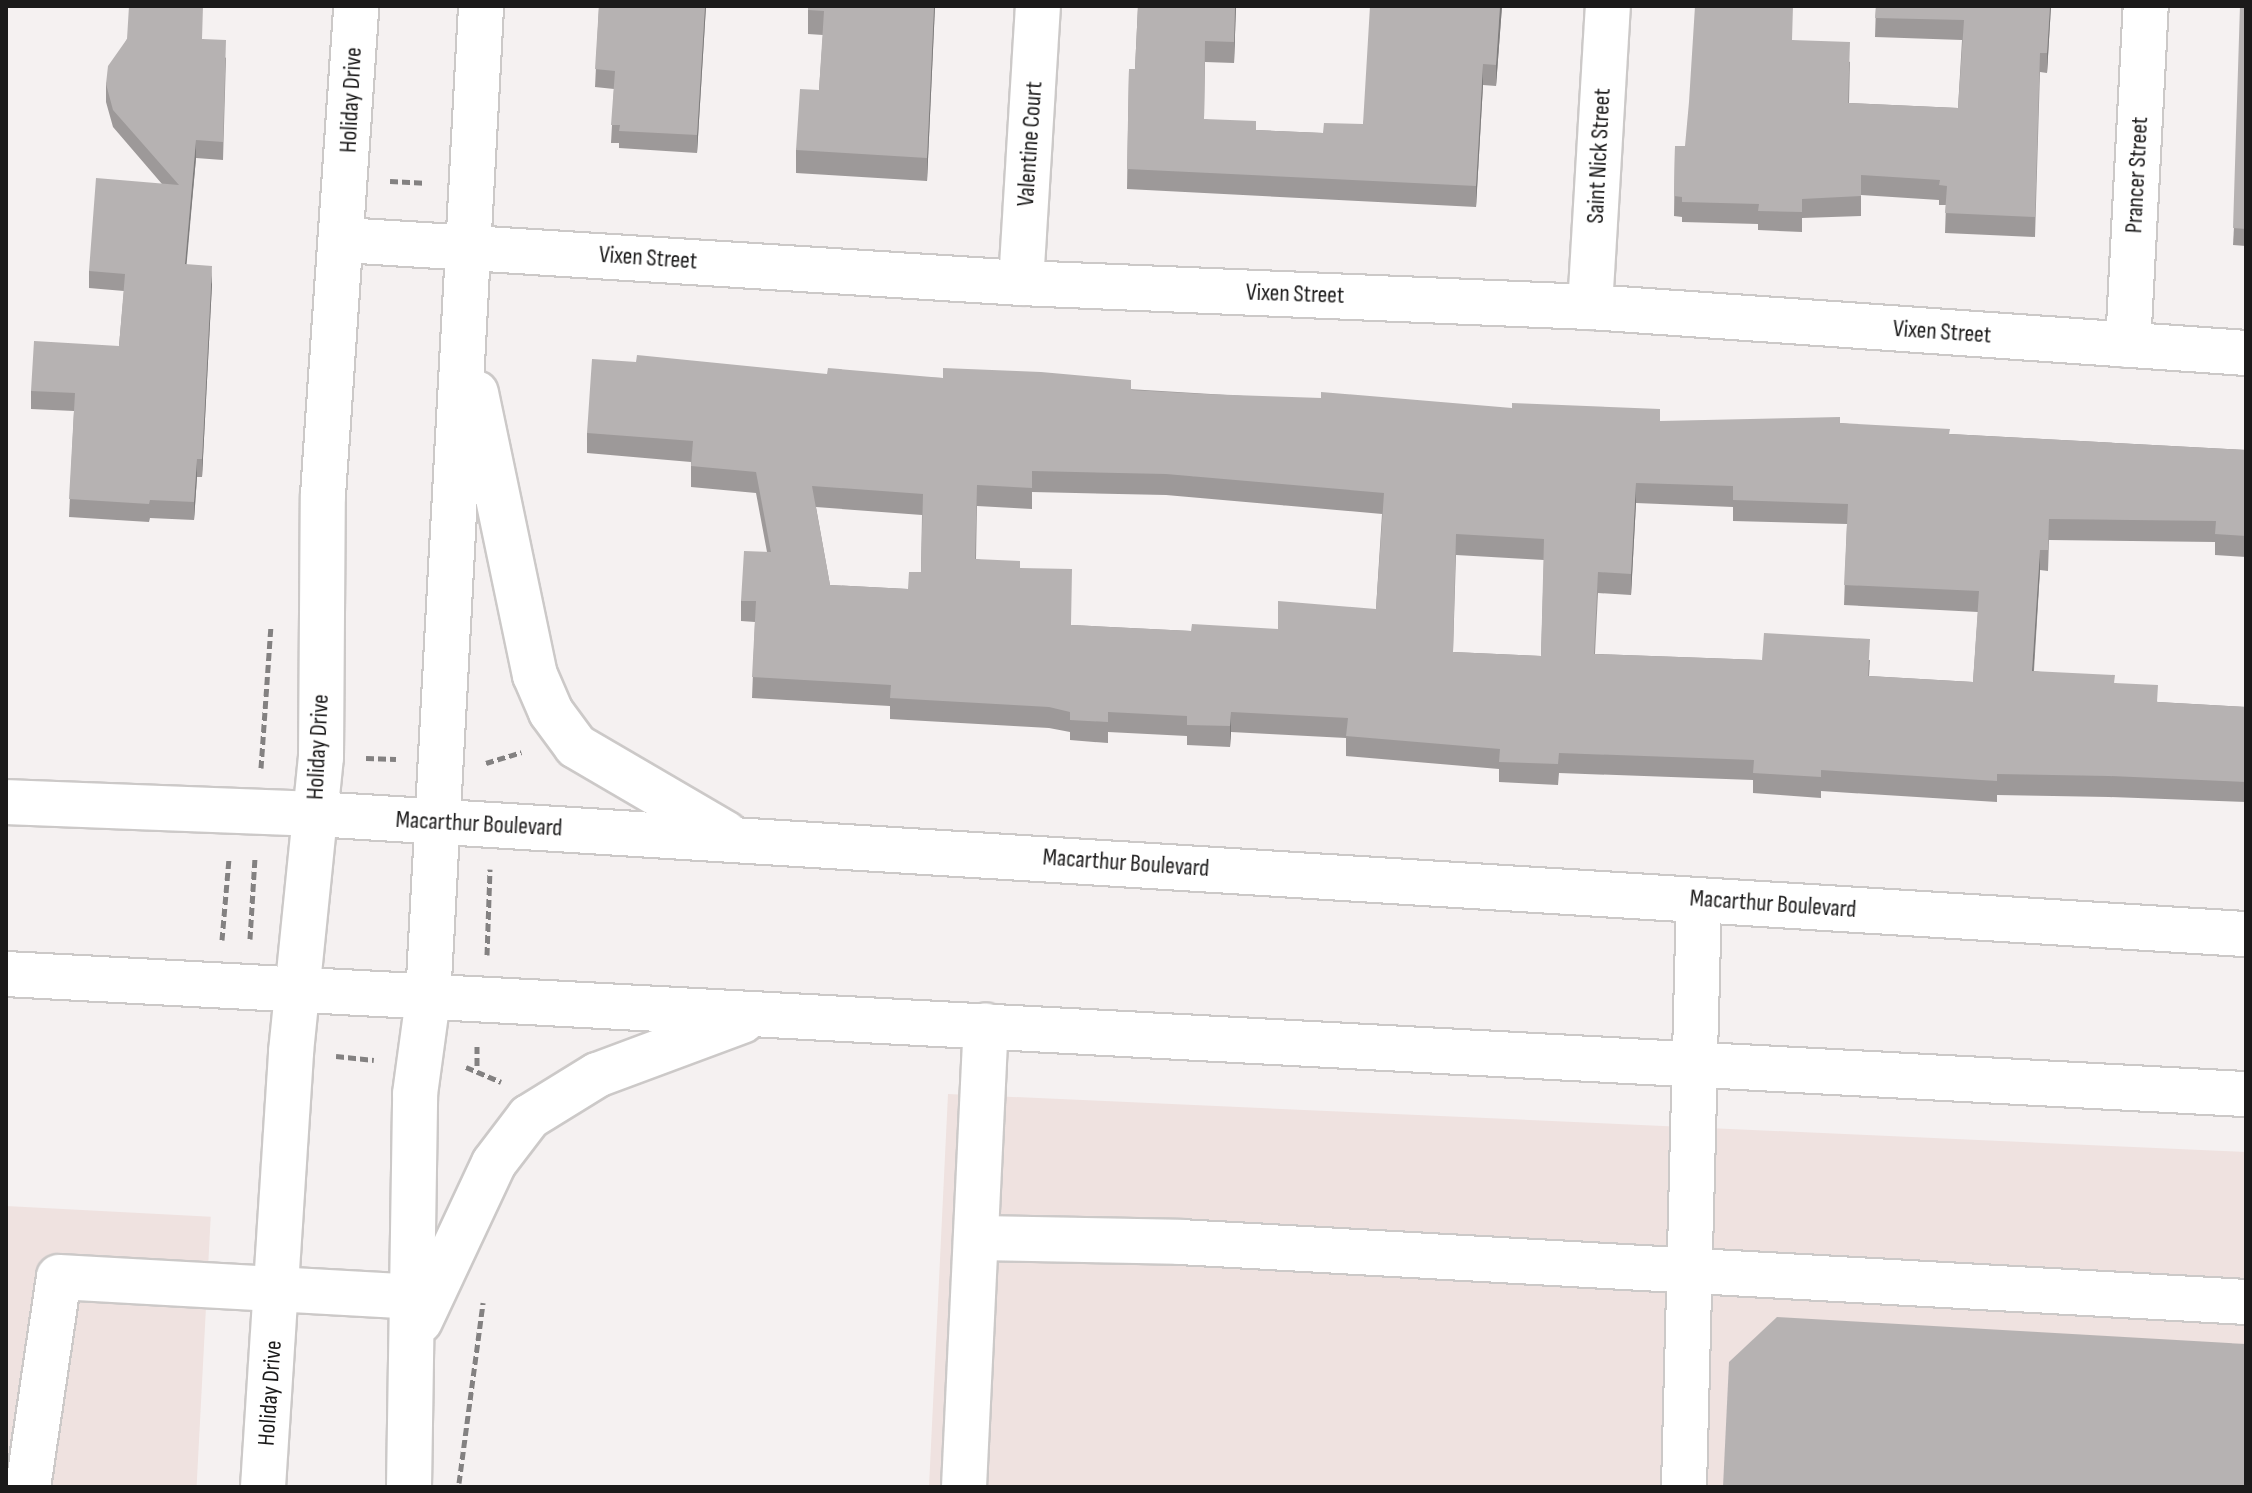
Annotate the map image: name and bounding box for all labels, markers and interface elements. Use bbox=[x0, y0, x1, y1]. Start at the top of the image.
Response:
street label: Holiday Drive bbox=[334, 46, 368, 154]
street label: Valentine Court bbox=[1011, 81, 1049, 207]
street label: Saint Nick Street bbox=[1581, 88, 1617, 224]
street label: Prancer Street bbox=[2120, 116, 2154, 234]
street label: Vixen Street bbox=[598, 240, 698, 276]
street label: Vixen Street bbox=[1245, 278, 1345, 310]
street label: Vixen Street bbox=[1892, 314, 1992, 350]
street label: Holiday Drive bbox=[301, 693, 335, 801]
street label: Macarthur Boulevard bbox=[395, 805, 563, 843]
street label: Macarthur Boulevard bbox=[1042, 843, 1210, 883]
street label: Macarthur Boulevard bbox=[1689, 884, 1857, 924]
street label: Holiday Drive bbox=[252, 1339, 288, 1447]

